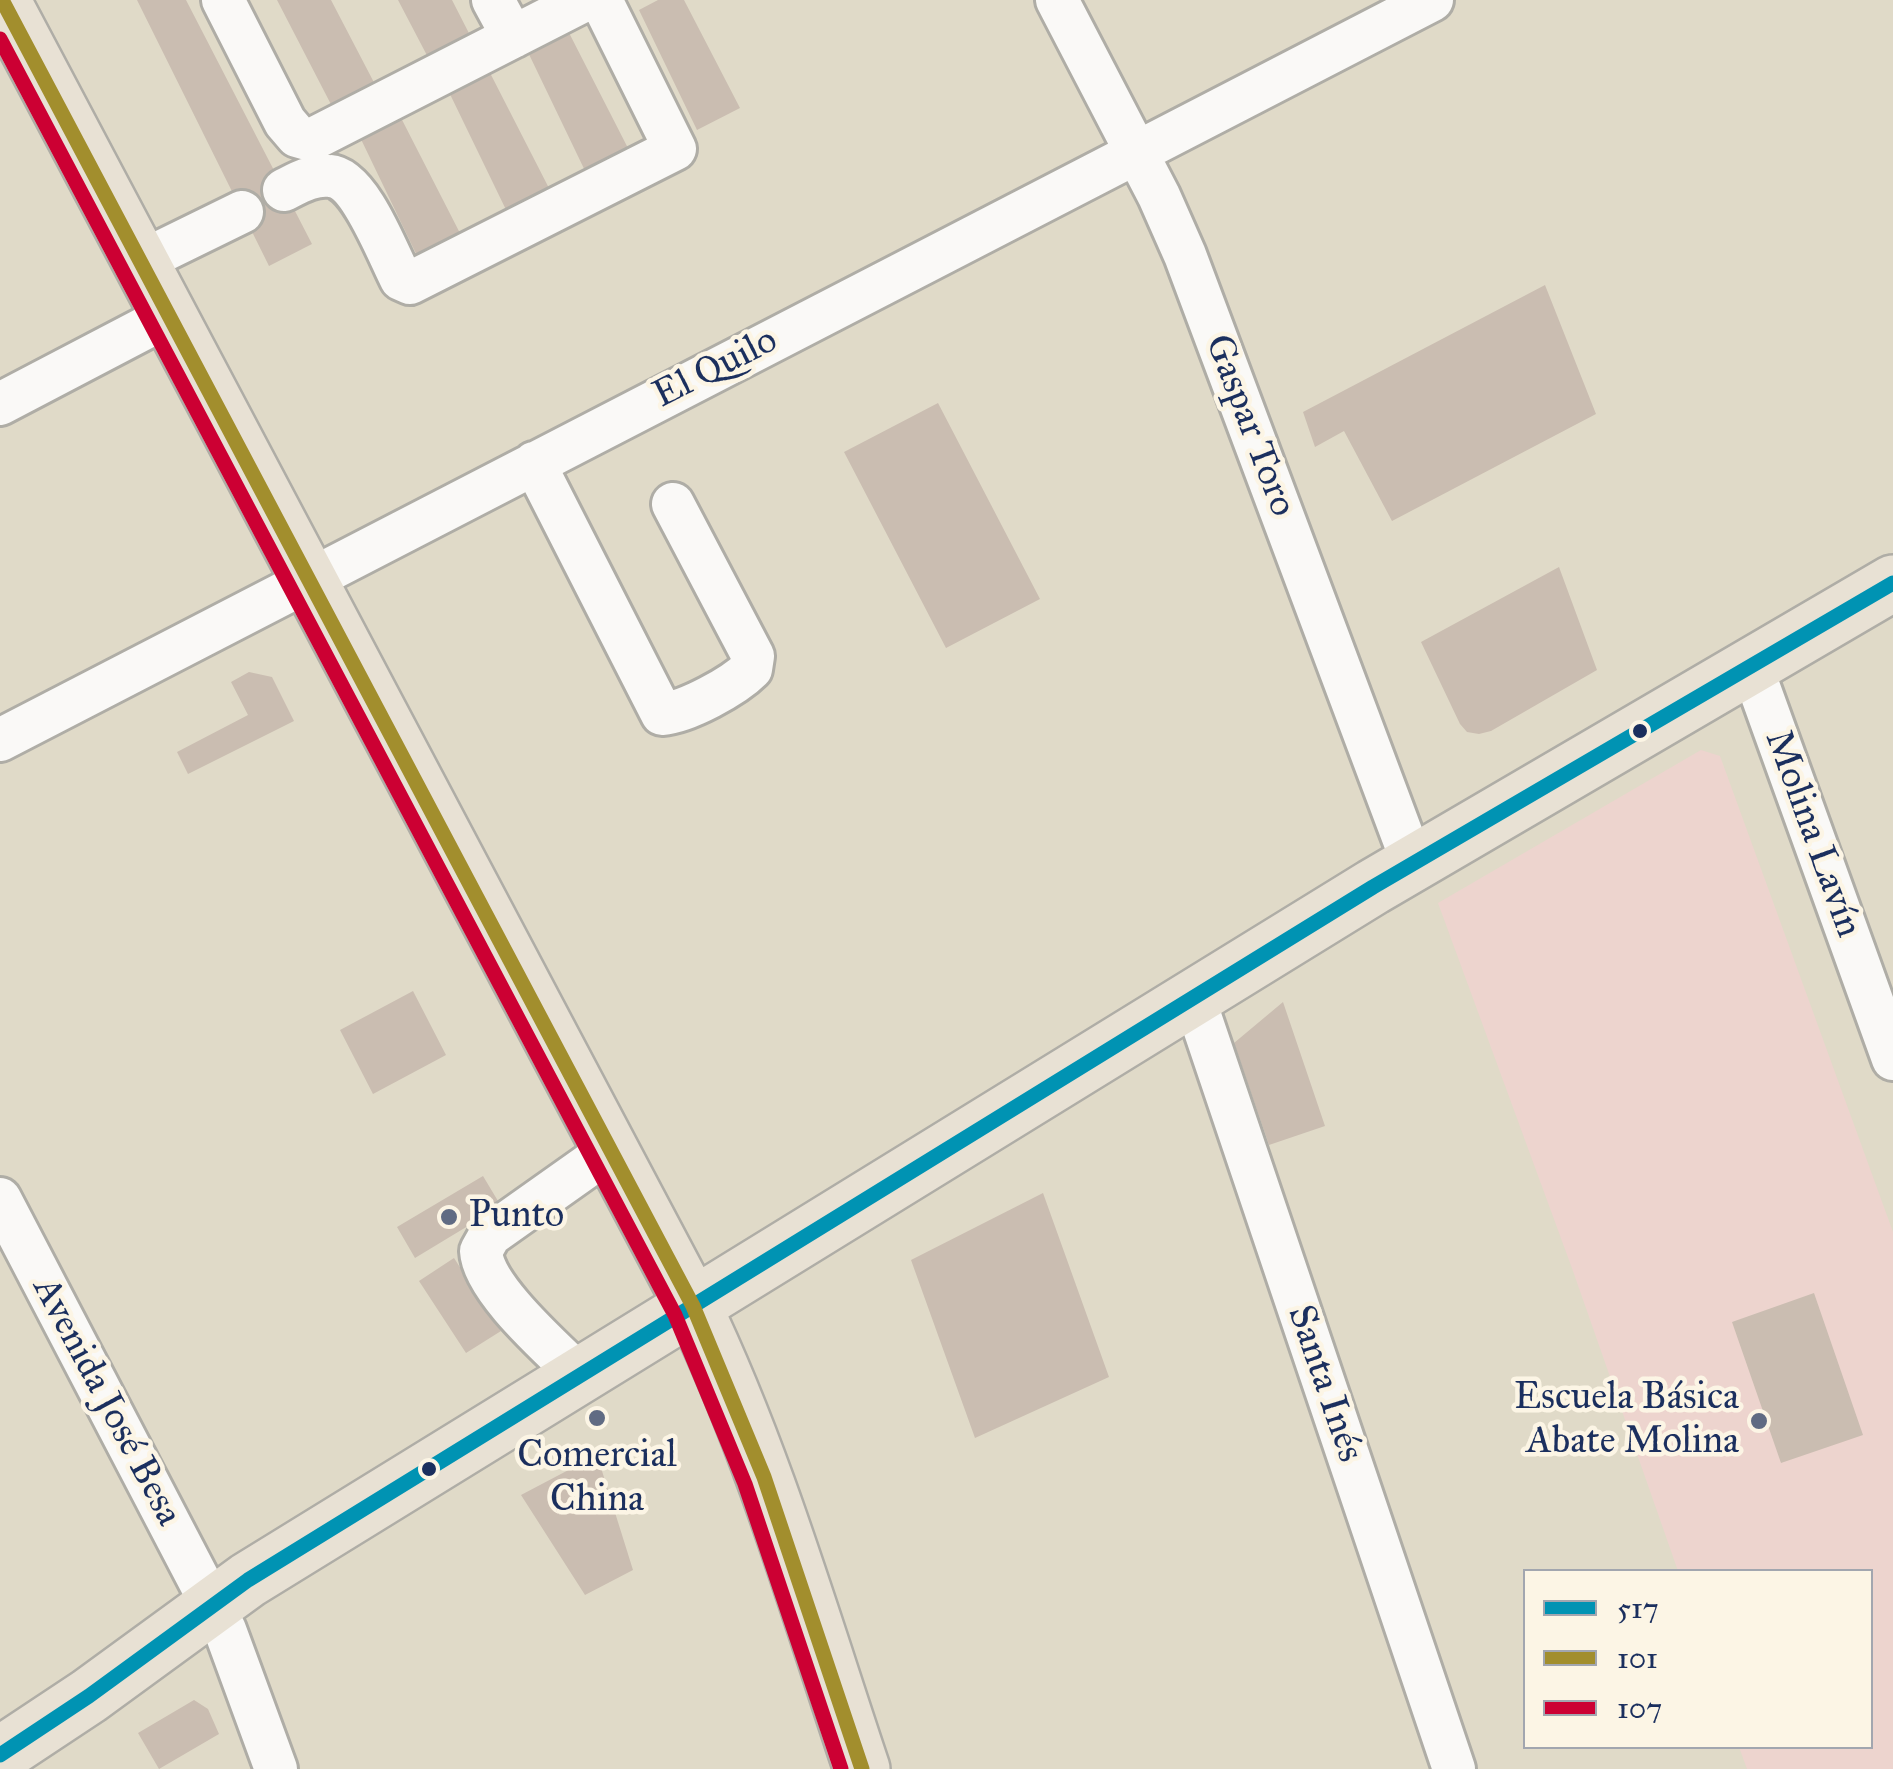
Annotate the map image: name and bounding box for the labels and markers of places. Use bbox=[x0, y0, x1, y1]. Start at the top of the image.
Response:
unlabelled marker bbox=[1630, 721, 1650, 741]
place label: Punto bbox=[469, 1194, 564, 1240]
marker: Punto bbox=[438, 1206, 460, 1228]
place label: Escuela Básica Abate Molina bbox=[1514, 1376, 1739, 1466]
marker: Comercial China bbox=[586, 1407, 608, 1429]
marker: Escuela Básica Abate Molina bbox=[1748, 1410, 1770, 1432]
place label: Comercial China bbox=[517, 1434, 677, 1524]
unlabelled marker bbox=[419, 1459, 439, 1479]

